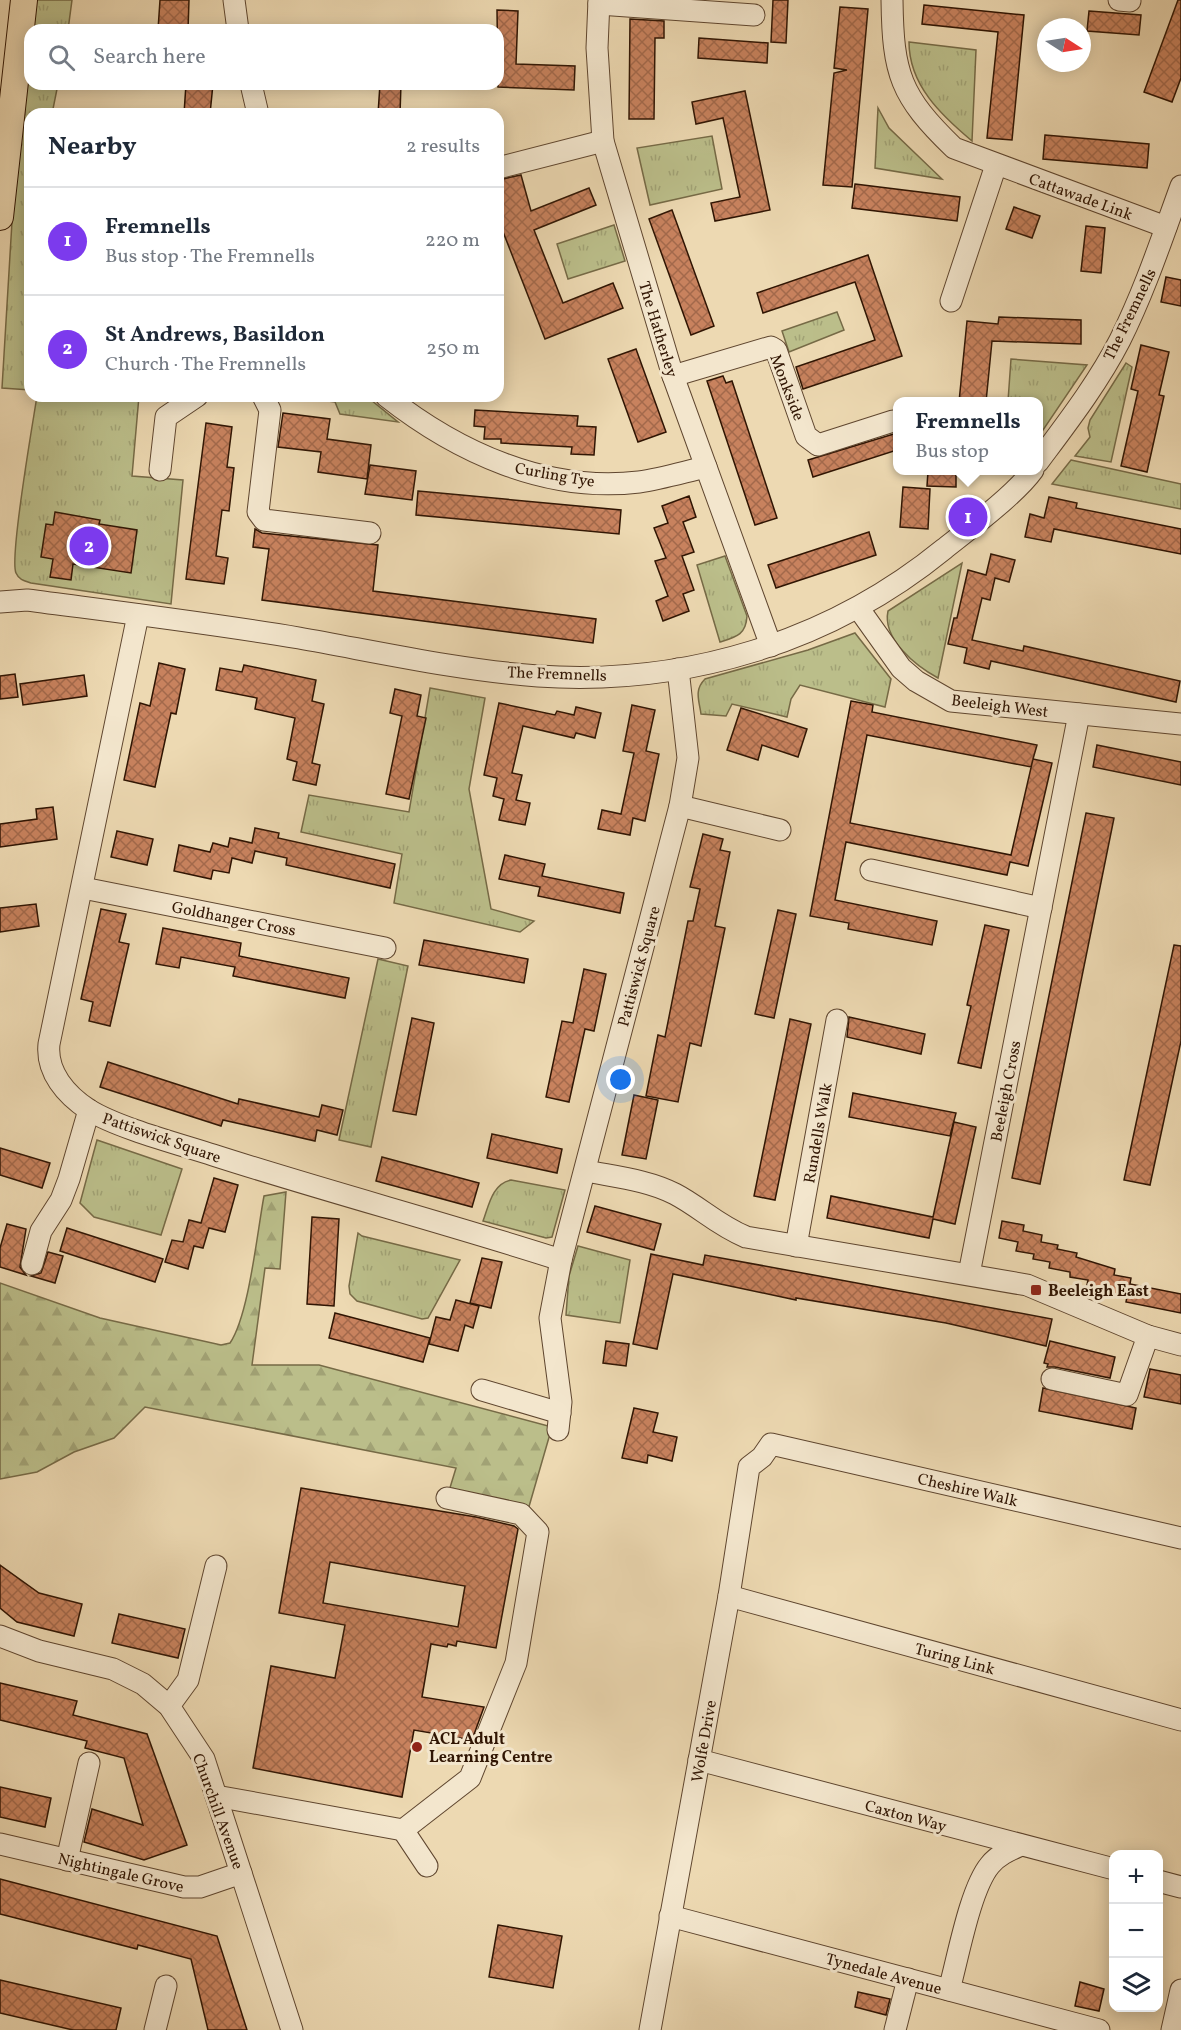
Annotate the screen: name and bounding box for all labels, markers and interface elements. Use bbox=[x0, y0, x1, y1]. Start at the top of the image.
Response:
north arrow bbox=[1037, 18, 1091, 72]
search box bbox=[24, 24, 504, 90]
icon: search bbox=[45, 41, 78, 74]
text: Search here bbox=[93, 42, 206, 73]
text: Nearby bbox=[48, 129, 137, 165]
text: 2 results bbox=[406, 133, 480, 161]
street label: Cattawade Link bbox=[1025, 169, 1136, 227]
text: Fremnells bbox=[105, 212, 211, 243]
text: 1 bbox=[63, 227, 72, 255]
text: 220 m bbox=[425, 227, 480, 255]
text: Bus stop · The Fremnells bbox=[105, 243, 315, 271]
street label: The Fremnells bbox=[1099, 265, 1163, 365]
street label: The Hatherley bbox=[632, 279, 682, 381]
text: St Andrews, Basildon bbox=[105, 320, 325, 351]
text: 2 bbox=[62, 335, 73, 363]
text: 250 m bbox=[426, 335, 480, 363]
text: Church · The Fremnells bbox=[105, 351, 306, 379]
street label: Monkside bbox=[763, 351, 809, 424]
popup bbox=[893, 397, 1043, 475]
text: Fremnells bbox=[915, 407, 1021, 438]
text: Bus stop bbox=[915, 438, 989, 466]
street label: Curling Tye bbox=[513, 458, 596, 494]
pin: 1 bbox=[948, 494, 988, 540]
pin: 2 bbox=[70, 524, 109, 568]
street label: The Fremnells bbox=[507, 662, 607, 688]
street label: Beeleigh West bbox=[950, 690, 1050, 724]
street label: Goldhanger Cross bbox=[170, 897, 298, 943]
street label: Pattiswick Square bbox=[613, 904, 667, 1029]
street label: Beeleigh Cross bbox=[986, 1039, 1028, 1144]
your location bbox=[606, 1065, 635, 1094]
street label: Rundells Walk bbox=[799, 1081, 839, 1185]
street label: Pattiswick Square bbox=[99, 1108, 224, 1170]
place label: Beeleigh East bbox=[1048, 1281, 1149, 1303]
marker: Beeleigh East bbox=[1029, 1283, 1043, 1297]
street label: Cheshire Walk bbox=[915, 1469, 1020, 1513]
street label: Turing Link bbox=[912, 1639, 997, 1681]
street label: Wolfe Drive bbox=[687, 1698, 723, 1784]
place label: ACL Adult Learning Centre bbox=[429, 1729, 553, 1769]
marker: ACL Adult Learning Centre bbox=[410, 1740, 424, 1754]
street label: Churchill Avenue bbox=[186, 1751, 248, 1873]
street label: Caxton Way bbox=[862, 1795, 949, 1839]
street label: Nightingale Grove bbox=[55, 1849, 186, 1899]
map controls bbox=[1109, 1850, 1163, 2012]
button: + bbox=[1109, 1850, 1163, 1904]
button: − bbox=[1109, 1904, 1163, 1958]
street label: Tynedale Avenue bbox=[823, 1949, 944, 2001]
button: layers bbox=[1109, 1958, 1163, 2012]

